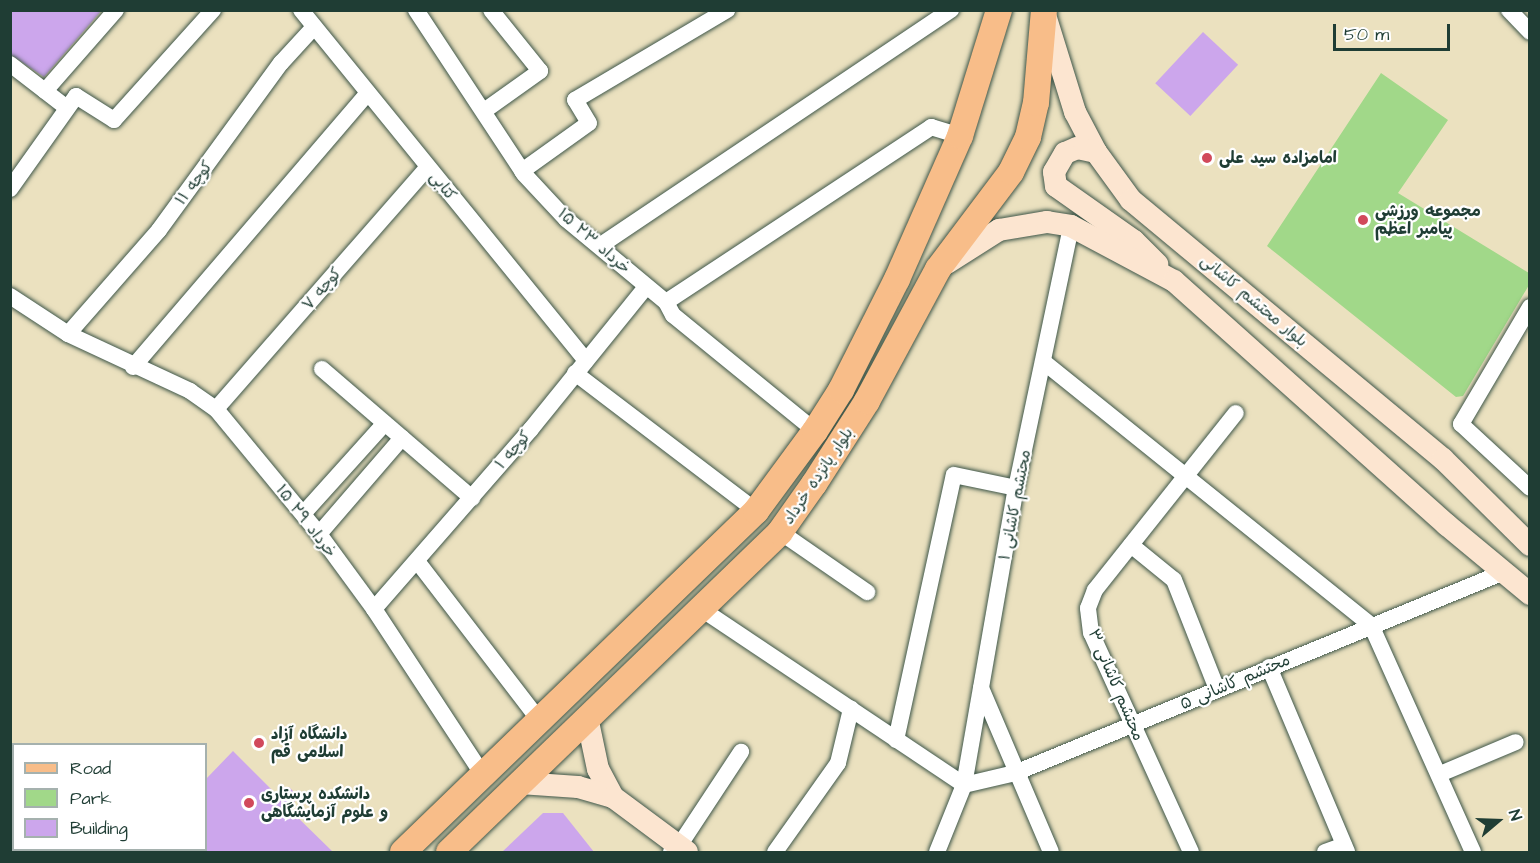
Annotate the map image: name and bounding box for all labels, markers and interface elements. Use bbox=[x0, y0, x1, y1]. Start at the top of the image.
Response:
scale bar bbox=[1336, 12, 1453, 50]
text: 50 m bbox=[1344, 22, 1389, 47]
place label: امامزاده سید علی bbox=[1219, 148, 1337, 168]
marker: امامزاده سید علی bbox=[1200, 151, 1214, 165]
street label: کوچه ۱۱ bbox=[171, 157, 217, 209]
street label: کتابی bbox=[426, 168, 460, 204]
place label: مجموعه ورزشی پیامبر اعظم bbox=[1375, 201, 1481, 239]
street label: ۱۵ خرداد ۲۳ bbox=[554, 204, 634, 278]
marker: مجموعه ورزشی پیامبر اعظم bbox=[1356, 213, 1370, 227]
street label: بلوار محتشم کاشانی bbox=[1197, 251, 1311, 351]
street label: کوچه ۷ bbox=[298, 264, 346, 314]
street label: بلوار پانزده خرداد bbox=[779, 424, 857, 528]
street label: کوچه ۱ bbox=[491, 427, 535, 473]
street label: محتشم کاشانی ۱ bbox=[995, 448, 1035, 562]
street label: ۱۵ خرداد ۲۹ bbox=[272, 481, 340, 561]
street label: محتشم کاشانی ۳ bbox=[1084, 626, 1148, 744]
street label: محتشم کاشانی ۵ bbox=[1177, 650, 1293, 714]
place label: دانشگاه آزاد اسلامی قم bbox=[271, 724, 347, 762]
marker: دانشگاه آزاد اسلامی قم bbox=[252, 736, 266, 750]
legend bbox=[12, 743, 207, 851]
text: Road bbox=[70, 756, 111, 781]
place label: دانشکده پرستاری و علوم آزمایشگاهی bbox=[261, 784, 388, 822]
text: Park bbox=[70, 786, 112, 811]
north arrow bbox=[1468, 791, 1528, 851]
marker: دانشکده پرستاری و علوم آزمایشگاهی bbox=[242, 796, 256, 810]
text: N bbox=[1503, 807, 1527, 823]
text: Building bbox=[70, 816, 128, 841]

